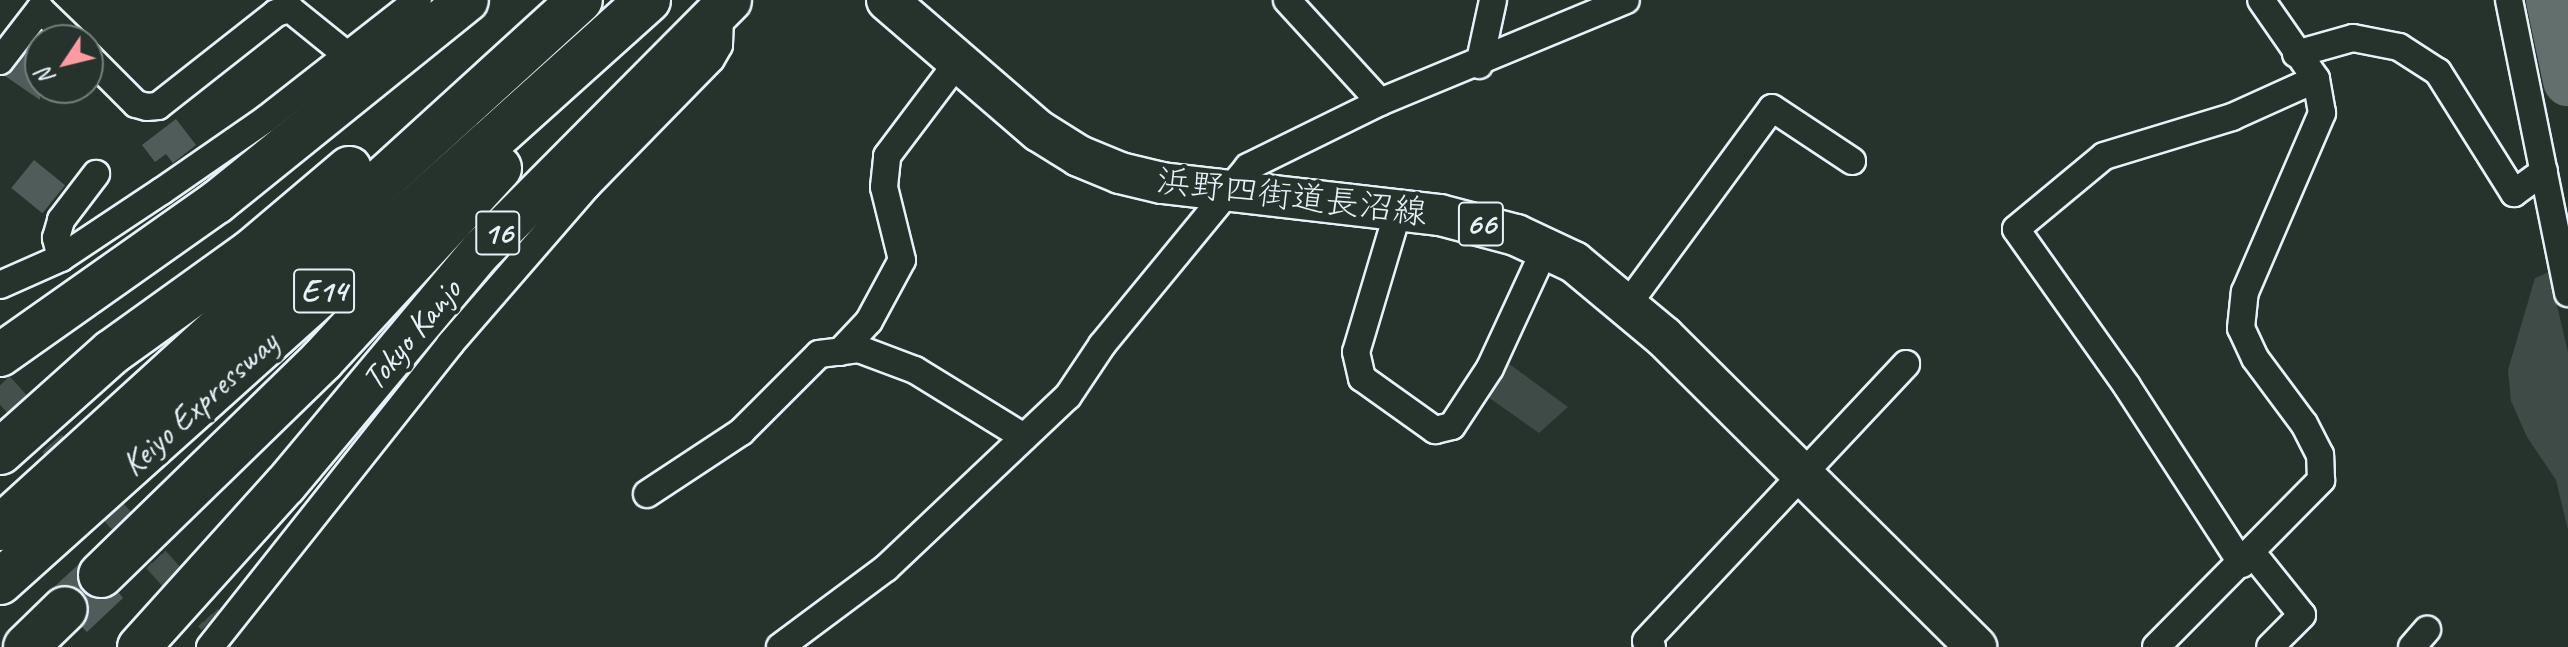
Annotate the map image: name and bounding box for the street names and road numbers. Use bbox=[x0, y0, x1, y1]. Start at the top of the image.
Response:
street label: 浜野四街道長沼線 bbox=[1155, 159, 1429, 233]
road number: 66 bbox=[1457, 196, 1505, 252]
road number: 16 bbox=[474, 205, 522, 261]
road number: E14 bbox=[292, 263, 356, 319]
street label: Tokyo Kanjo bbox=[352, 270, 470, 398]
street label: Keiyo Expressway bbox=[112, 322, 286, 484]

